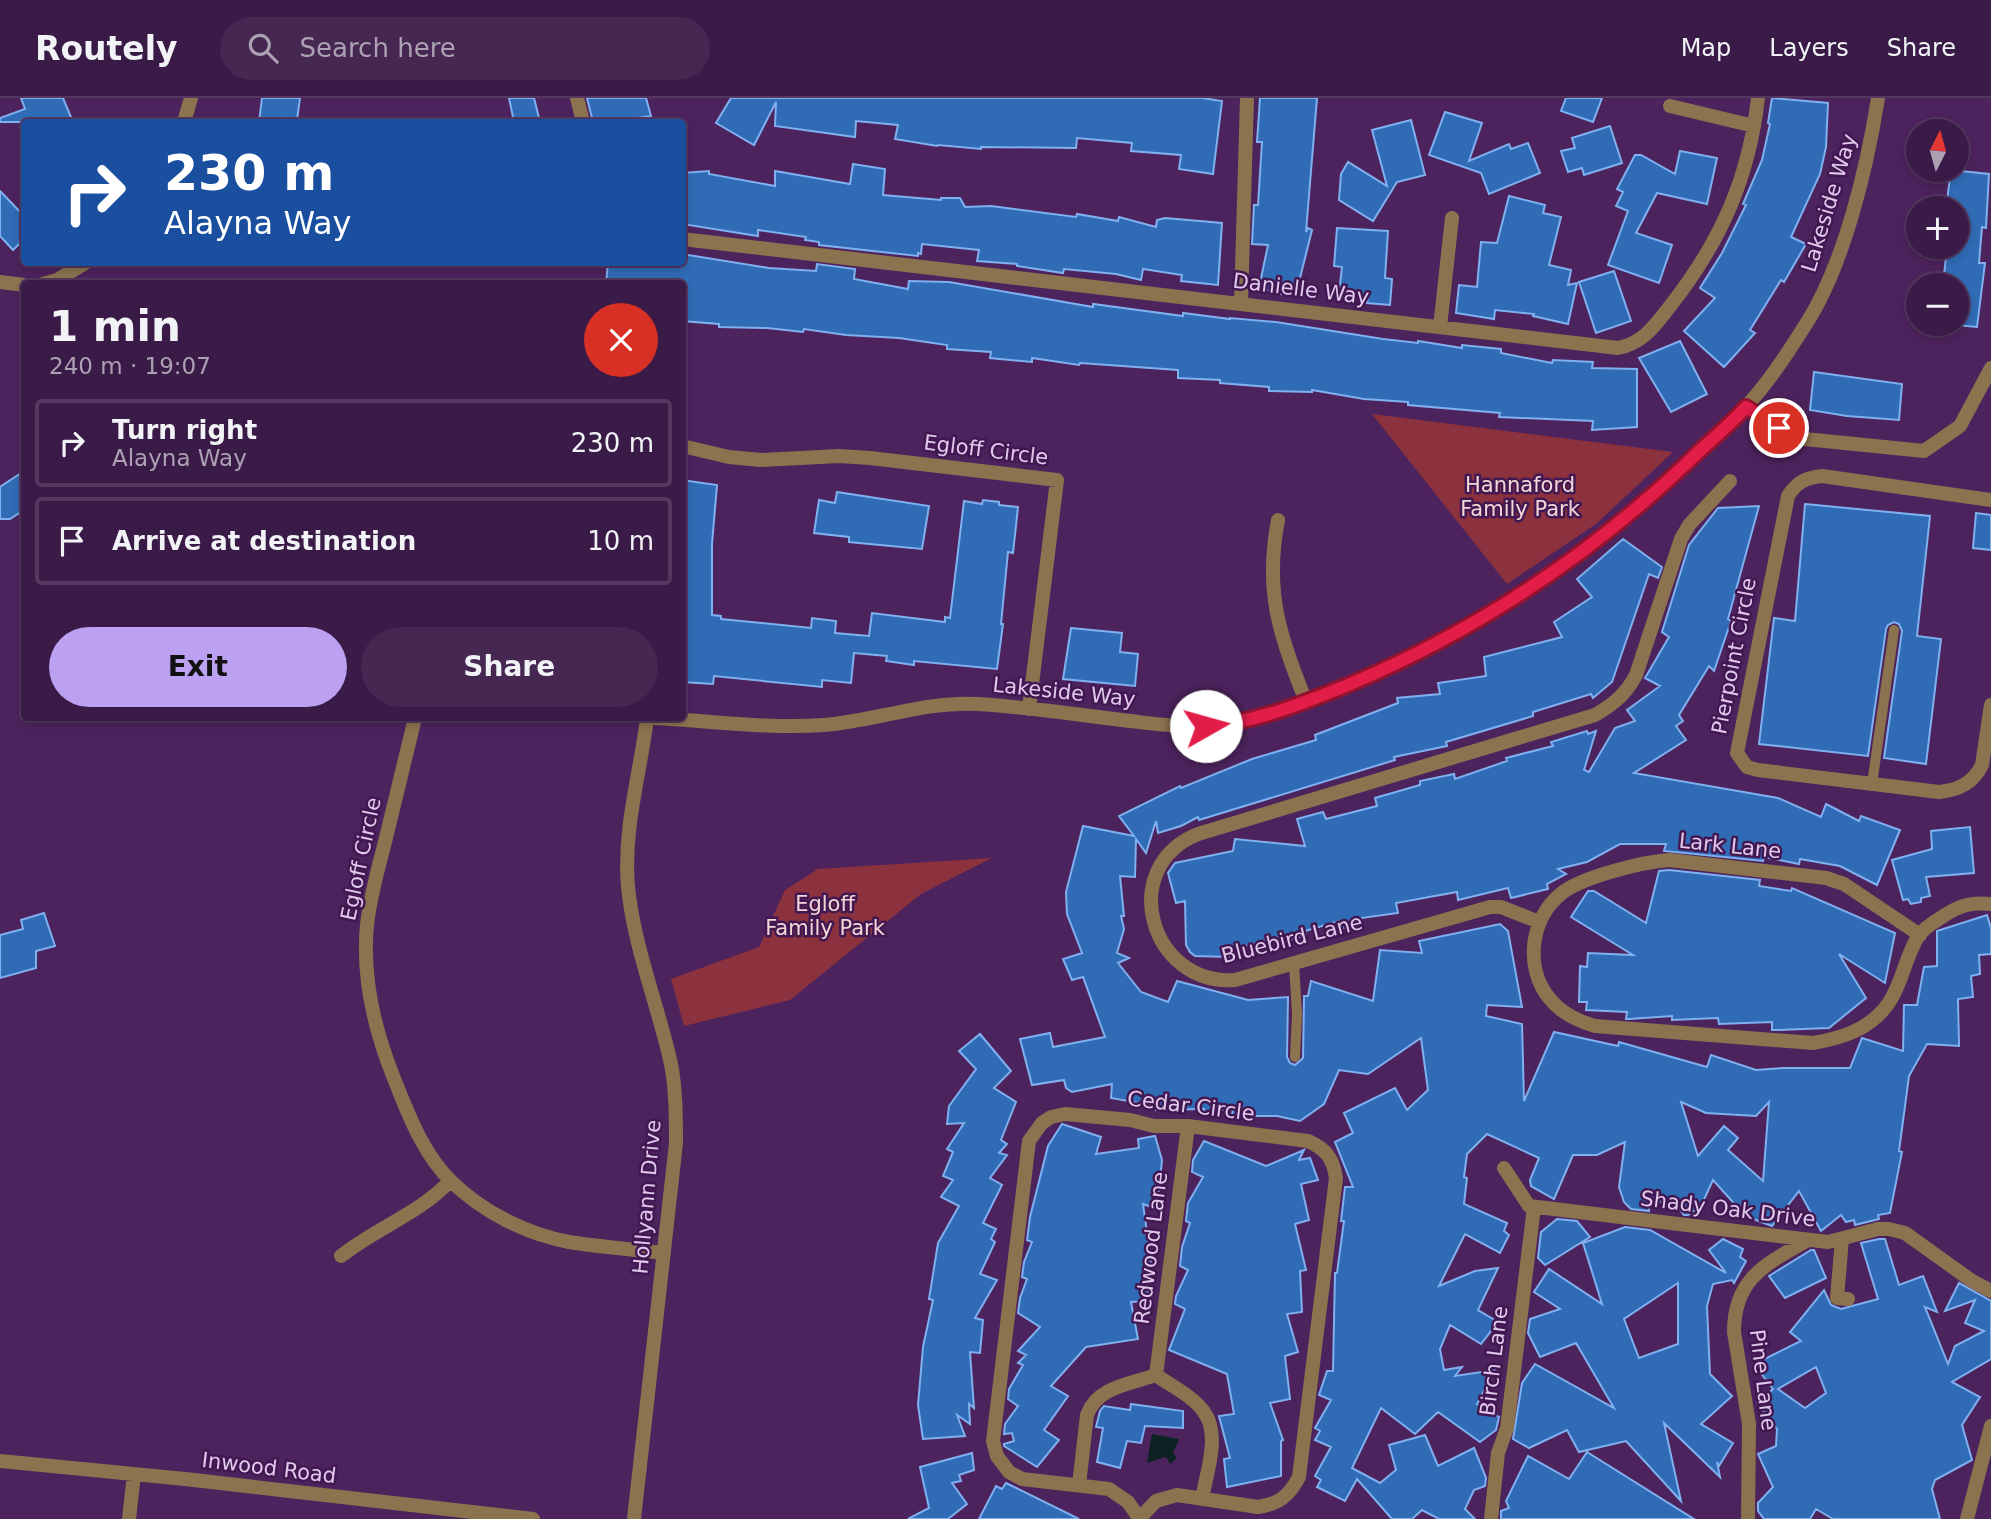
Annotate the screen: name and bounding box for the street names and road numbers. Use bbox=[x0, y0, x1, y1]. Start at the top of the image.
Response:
street label: Lakeside Way bbox=[1797, 131, 1861, 275]
street label: Danielle Way bbox=[1232, 269, 1370, 309]
street label: Egloff Circle bbox=[922, 430, 1050, 470]
street label: Pierpoint Circle bbox=[1707, 576, 1761, 736]
street label: Lakeside Way bbox=[991, 673, 1137, 711]
street label: Egloff Circle bbox=[336, 795, 386, 923]
street label: Lark Lane bbox=[1678, 829, 1782, 863]
street label: Bluebird Lane bbox=[1219, 910, 1365, 968]
street label: Cedar Circle bbox=[1126, 1086, 1256, 1126]
street label: Hollyann Drive bbox=[628, 1119, 666, 1275]
street label: Redwood Lane bbox=[1130, 1170, 1172, 1326]
street label: Shady Oak Drive bbox=[1639, 1186, 1817, 1232]
street label: Birch Lane bbox=[1475, 1305, 1513, 1417]
street label: Pine Lane bbox=[1745, 1328, 1781, 1432]
street label: Inwood Road bbox=[201, 1448, 337, 1488]

